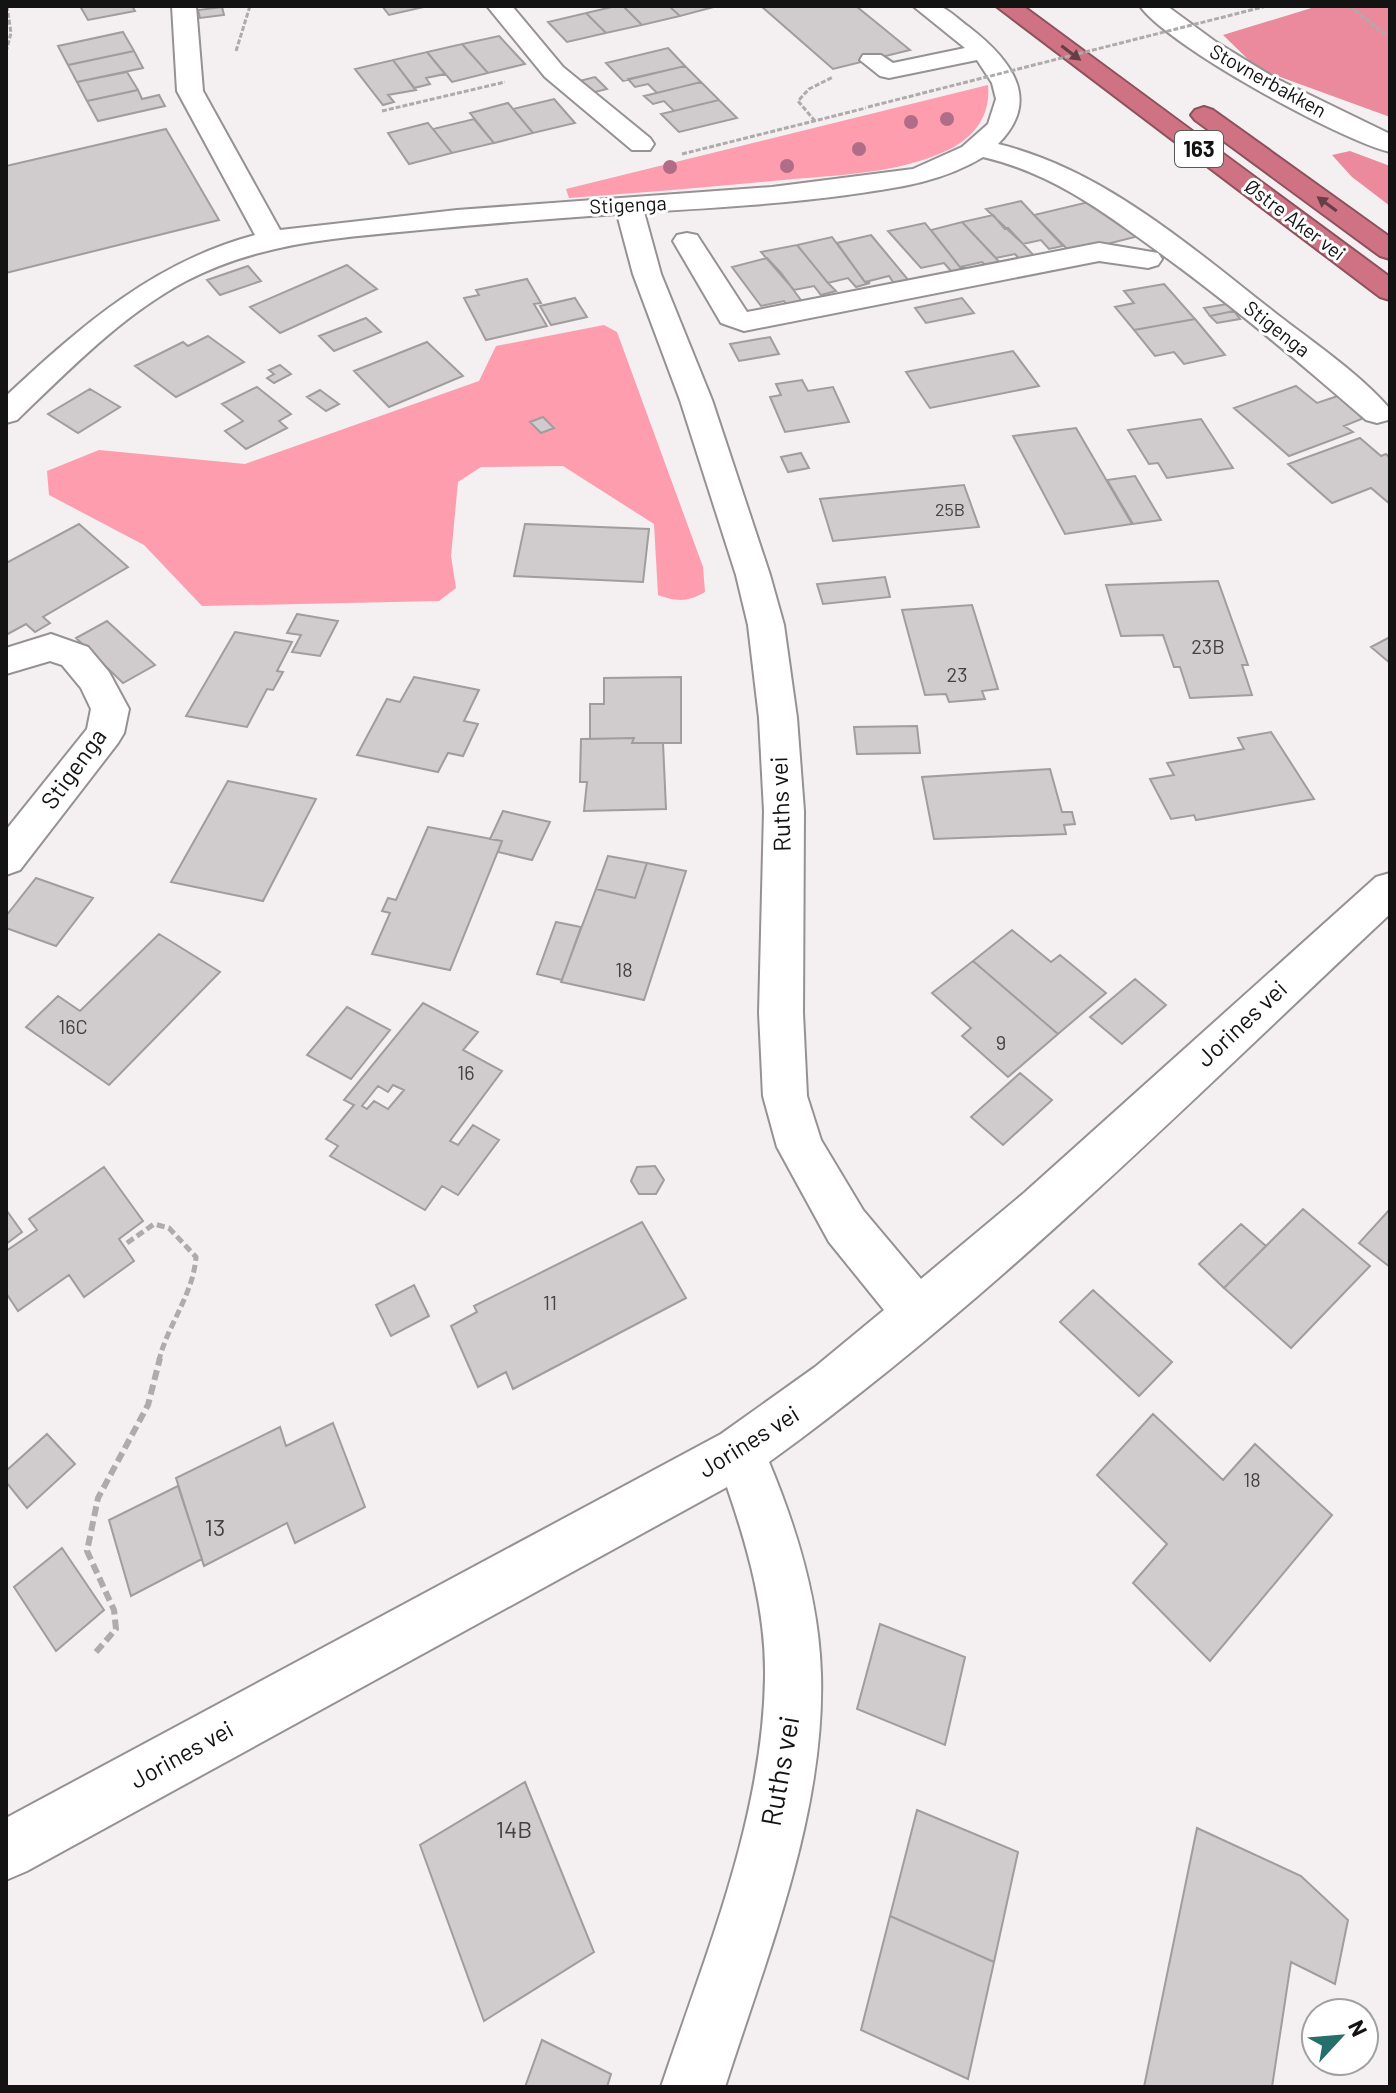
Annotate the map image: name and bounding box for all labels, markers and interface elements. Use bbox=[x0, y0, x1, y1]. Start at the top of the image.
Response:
street label: Stovnerbakken bbox=[1206, 38, 1331, 122]
one-way arrow bbox=[1061, 44, 1081, 60]
road number: 163 bbox=[1175, 131, 1223, 167]
street label: Østre Aker vei bbox=[1241, 174, 1351, 265]
street label: Stigenga bbox=[589, 190, 667, 218]
one-way arrow bbox=[1317, 197, 1337, 213]
street label: Stigenga bbox=[1240, 295, 1315, 361]
house number: 25B bbox=[935, 498, 965, 520]
house number: 23B bbox=[1191, 634, 1225, 658]
house number: 23 bbox=[947, 662, 967, 686]
street label: Stigenga bbox=[34, 722, 112, 814]
street label: Ruths vei bbox=[763, 756, 796, 852]
house number: 18 bbox=[615, 957, 633, 981]
street label: Jorines vei bbox=[1190, 974, 1292, 1072]
house number: 16C bbox=[58, 1014, 88, 1038]
house number: 9 bbox=[996, 1030, 1006, 1054]
house number: 16 bbox=[457, 1060, 475, 1084]
house number: 11 bbox=[543, 1290, 557, 1314]
street label: Jorines vei bbox=[692, 1398, 804, 1483]
house number: 18 bbox=[1243, 1467, 1261, 1491]
house number: 13 bbox=[205, 1512, 225, 1541]
street label: Ruths vei bbox=[753, 1713, 805, 1829]
street label: Jorines vei bbox=[125, 1714, 238, 1794]
house number: 14B bbox=[496, 1814, 532, 1843]
north arrow bbox=[1300, 1997, 1380, 2077]
text: N bbox=[1344, 2016, 1374, 2040]

